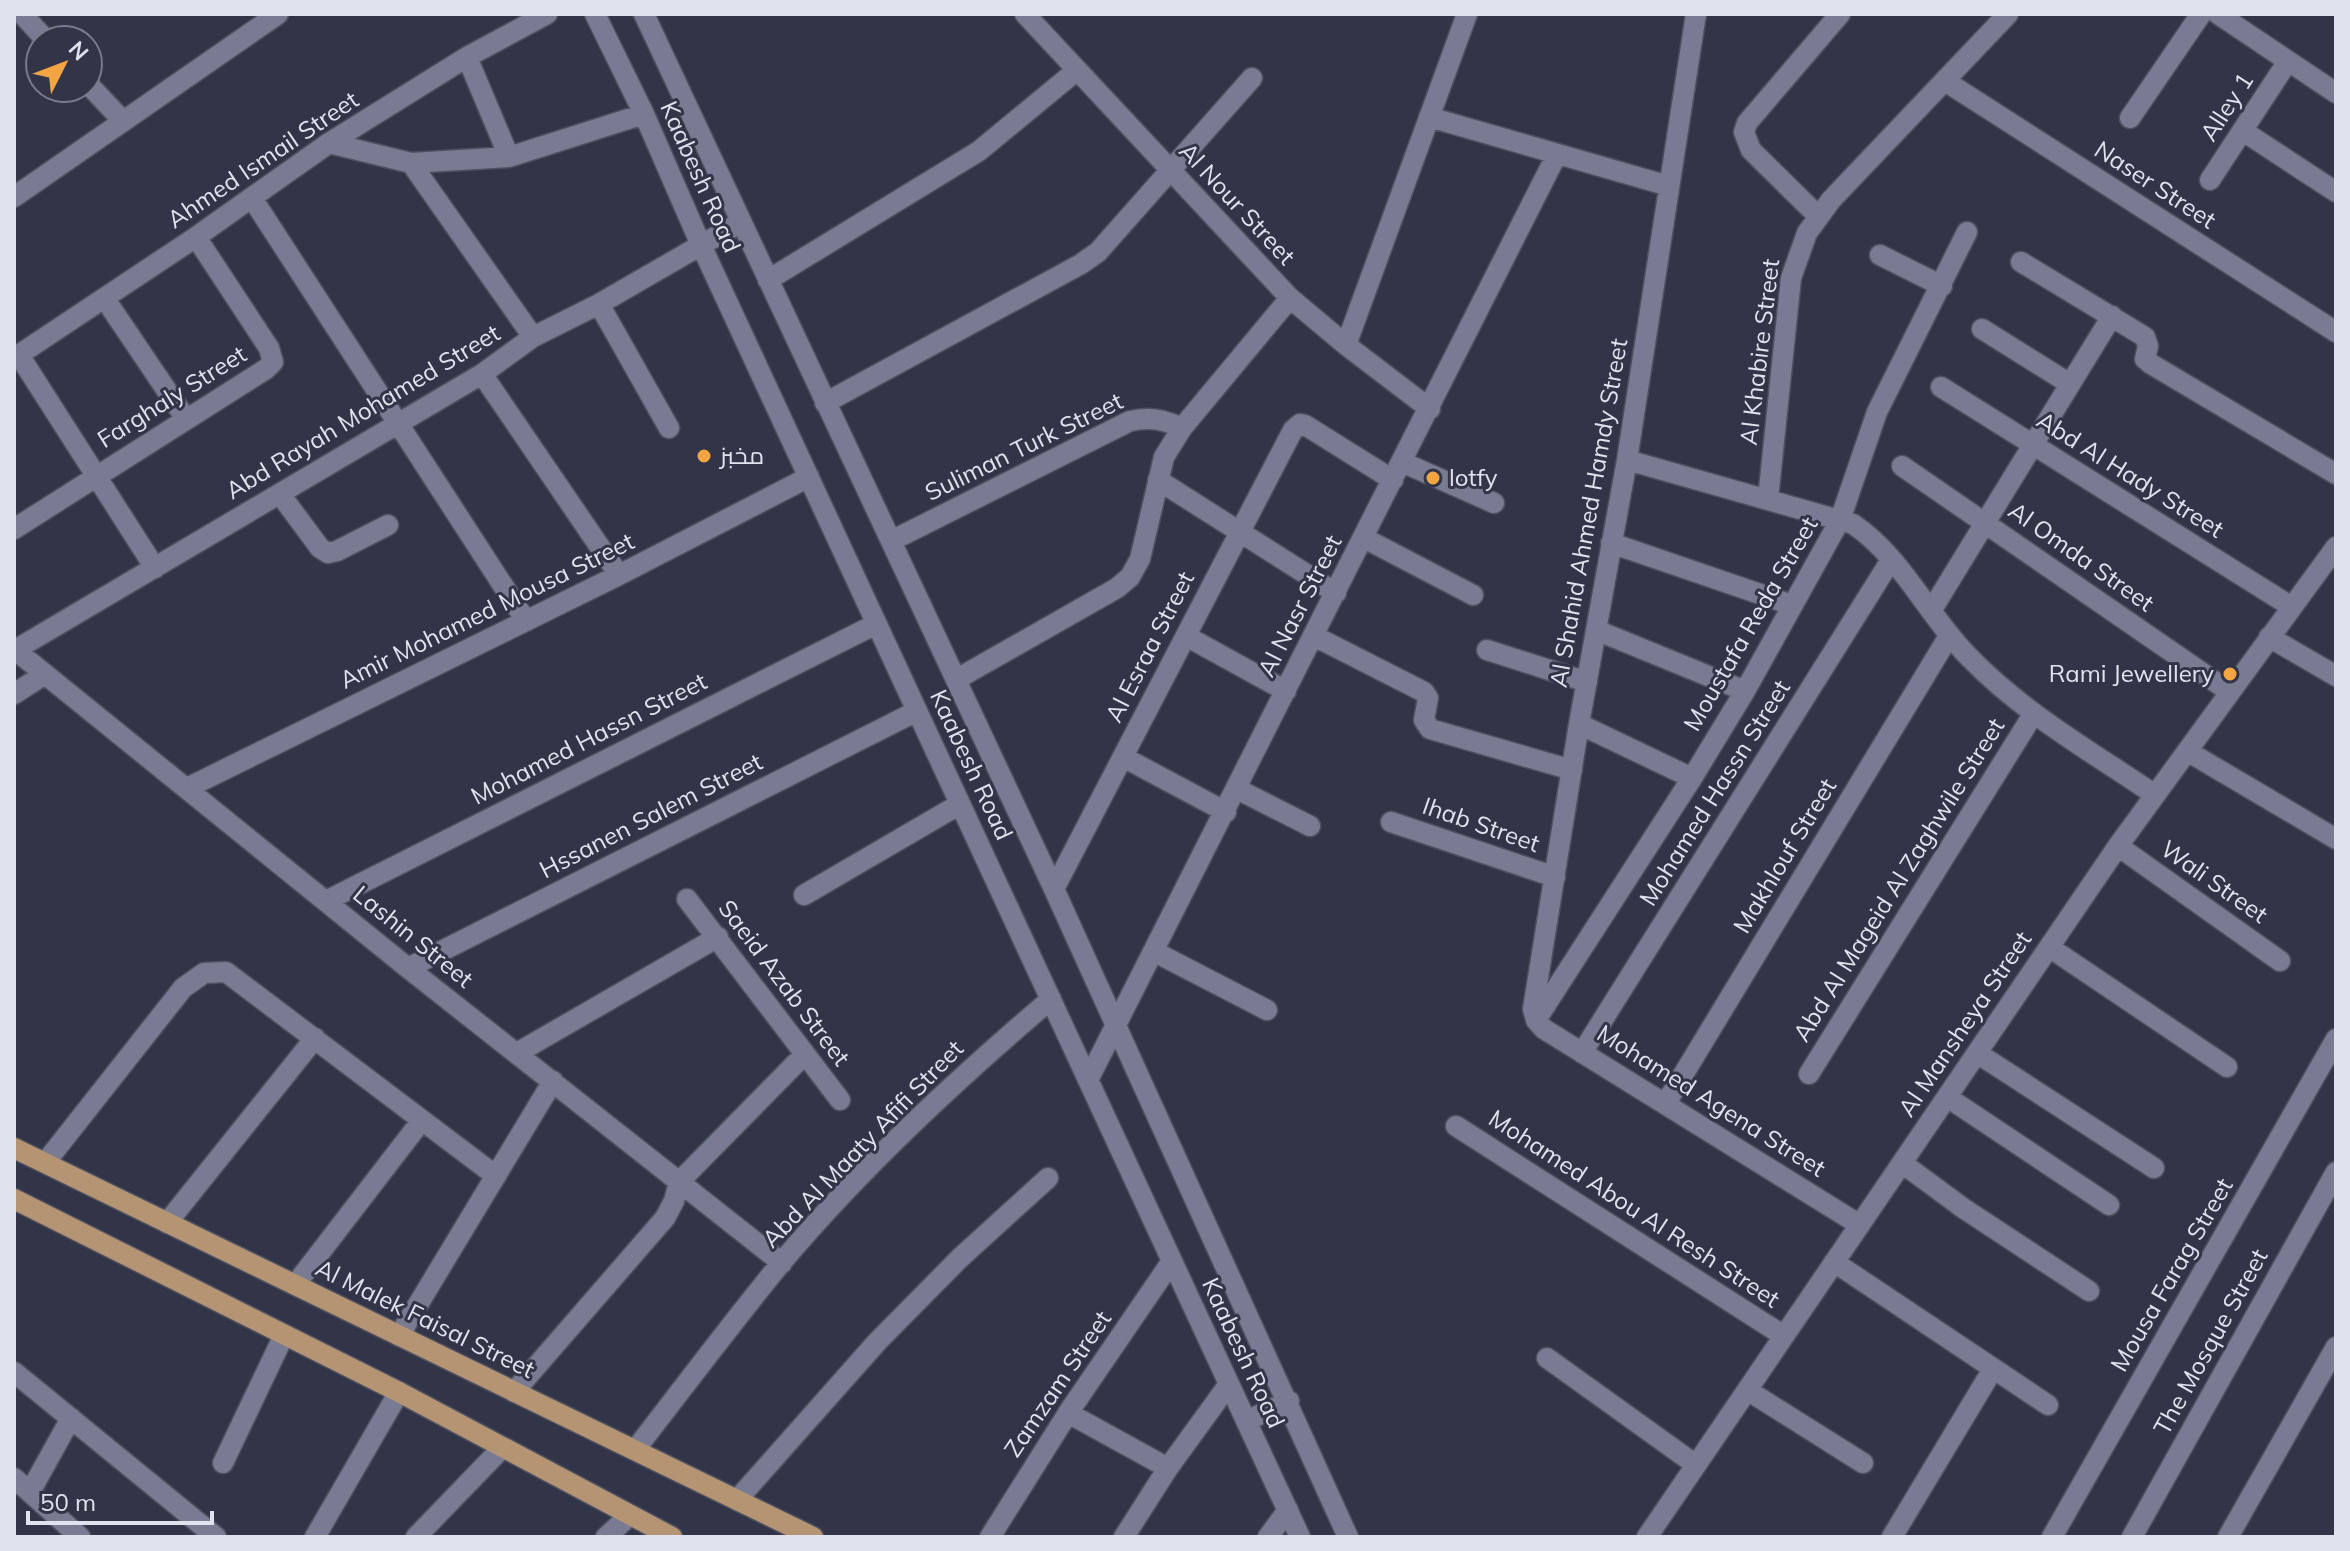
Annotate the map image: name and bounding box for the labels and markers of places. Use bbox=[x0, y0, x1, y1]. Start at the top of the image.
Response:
place label: مخبز bbox=[718, 440, 764, 470]
marker: مخبز bbox=[695, 447, 713, 465]
place label: lotfy bbox=[1449, 462, 1498, 492]
marker: lotfy bbox=[1424, 469, 1442, 487]
place label: Rami Jewellery bbox=[2049, 658, 2214, 688]
marker: Rami Jewellery bbox=[2221, 665, 2239, 683]

